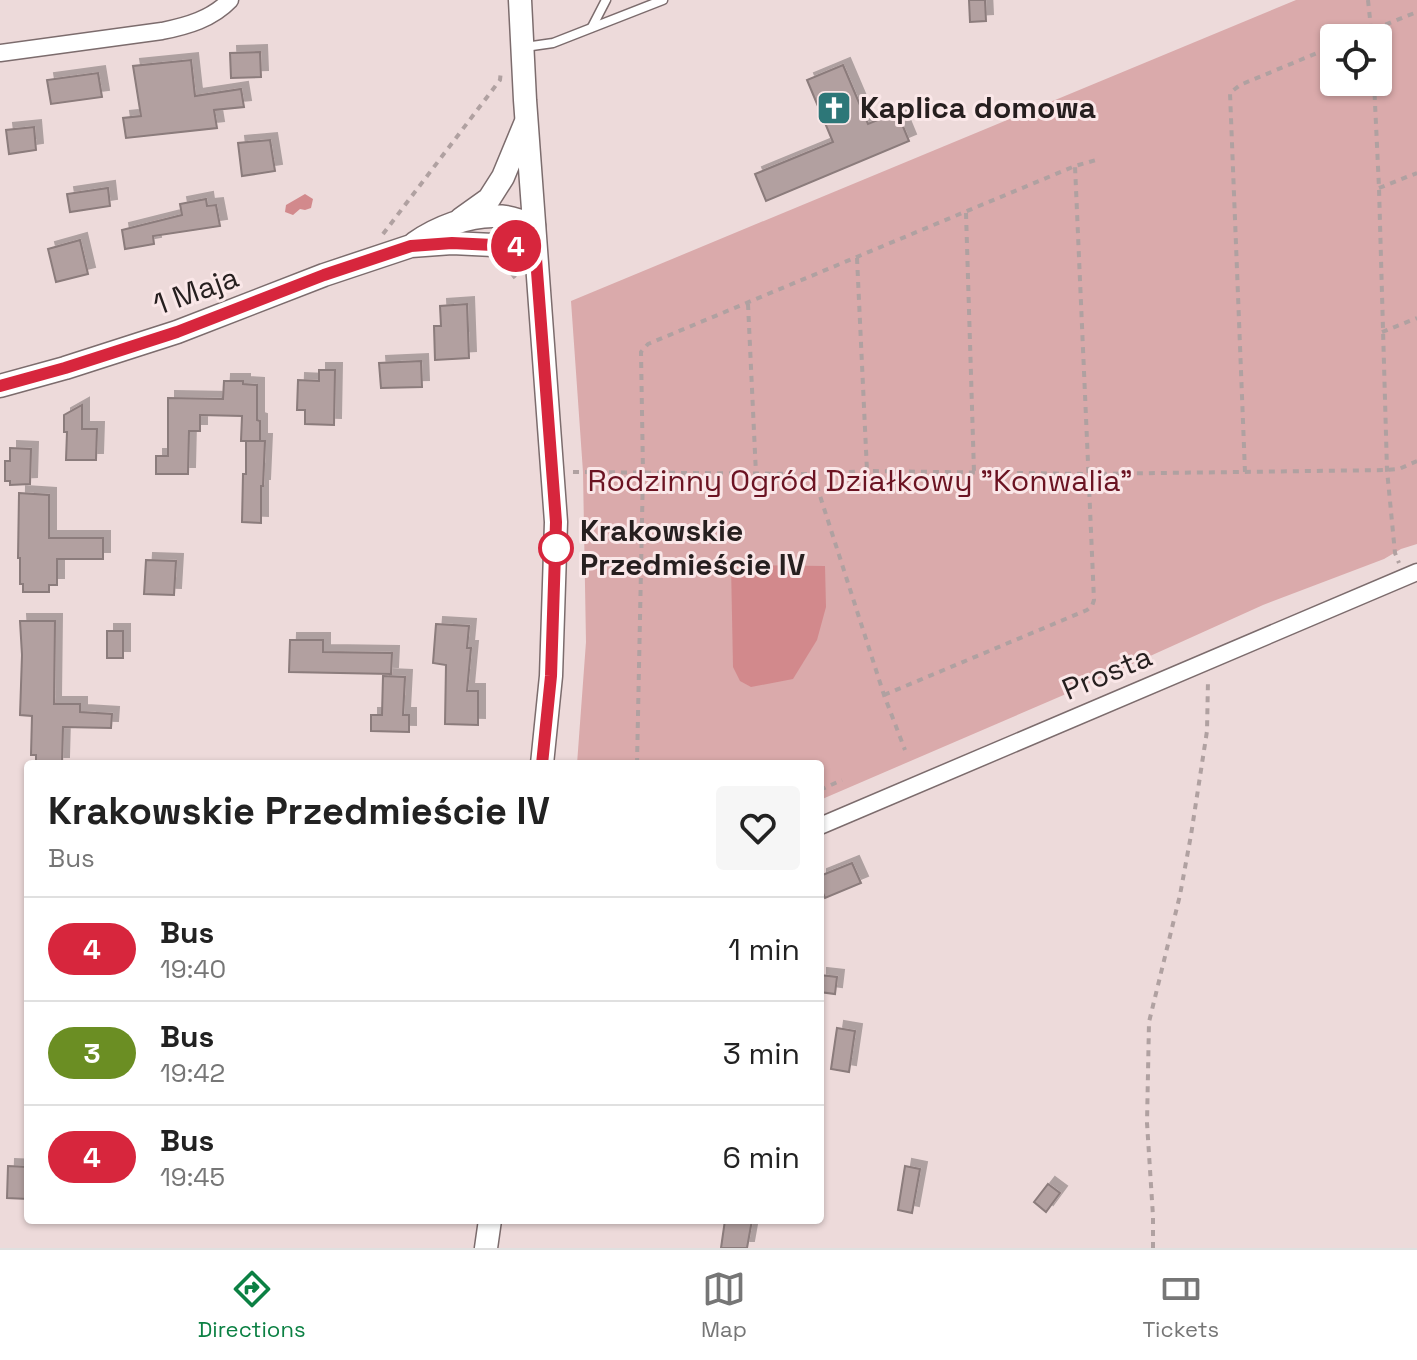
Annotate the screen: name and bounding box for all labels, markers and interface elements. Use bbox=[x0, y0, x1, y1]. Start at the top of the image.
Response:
map controls bbox=[1320, 24, 1392, 96]
button: locate bbox=[1320, 24, 1392, 96]
place label: Kaplica domowa bbox=[860, 88, 1096, 127]
church icon: Kaplica domowa bbox=[815, 89, 853, 127]
line badge: 4 bbox=[490, 220, 542, 272]
text: 4 bbox=[507, 228, 525, 264]
street label: 1 Maja bbox=[148, 257, 244, 324]
park label: Rodzinny Ogród Działkowy "Konwalia" bbox=[588, 461, 1132, 500]
place label: Krakowskie Przedmieście IV bbox=[580, 511, 805, 584]
marker: Krakowskie Przedmieście IV bbox=[539, 531, 573, 565]
street label: Prosta bbox=[1056, 636, 1158, 709]
button: heart bbox=[716, 786, 800, 870]
text: Krakowskie Przedmieście IV bbox=[48, 787, 550, 835]
text: Bus bbox=[48, 841, 95, 875]
text: Bus bbox=[160, 913, 214, 952]
text: 1 min bbox=[728, 930, 800, 969]
text: 4 bbox=[83, 931, 101, 967]
text: 19:40 bbox=[160, 952, 226, 986]
text: Bus bbox=[160, 1017, 214, 1056]
text: 3 min bbox=[723, 1034, 800, 1073]
text: 3 bbox=[83, 1035, 101, 1071]
text: 19:42 bbox=[160, 1056, 225, 1090]
text: Bus bbox=[160, 1121, 214, 1160]
text: 6 min bbox=[722, 1138, 800, 1177]
text: 4 bbox=[83, 1139, 101, 1175]
text: 19:45 bbox=[160, 1160, 225, 1194]
tab: Directions bbox=[198, 1267, 306, 1343]
tab: Map bbox=[701, 1267, 747, 1343]
tab: Tickets bbox=[1142, 1267, 1219, 1343]

